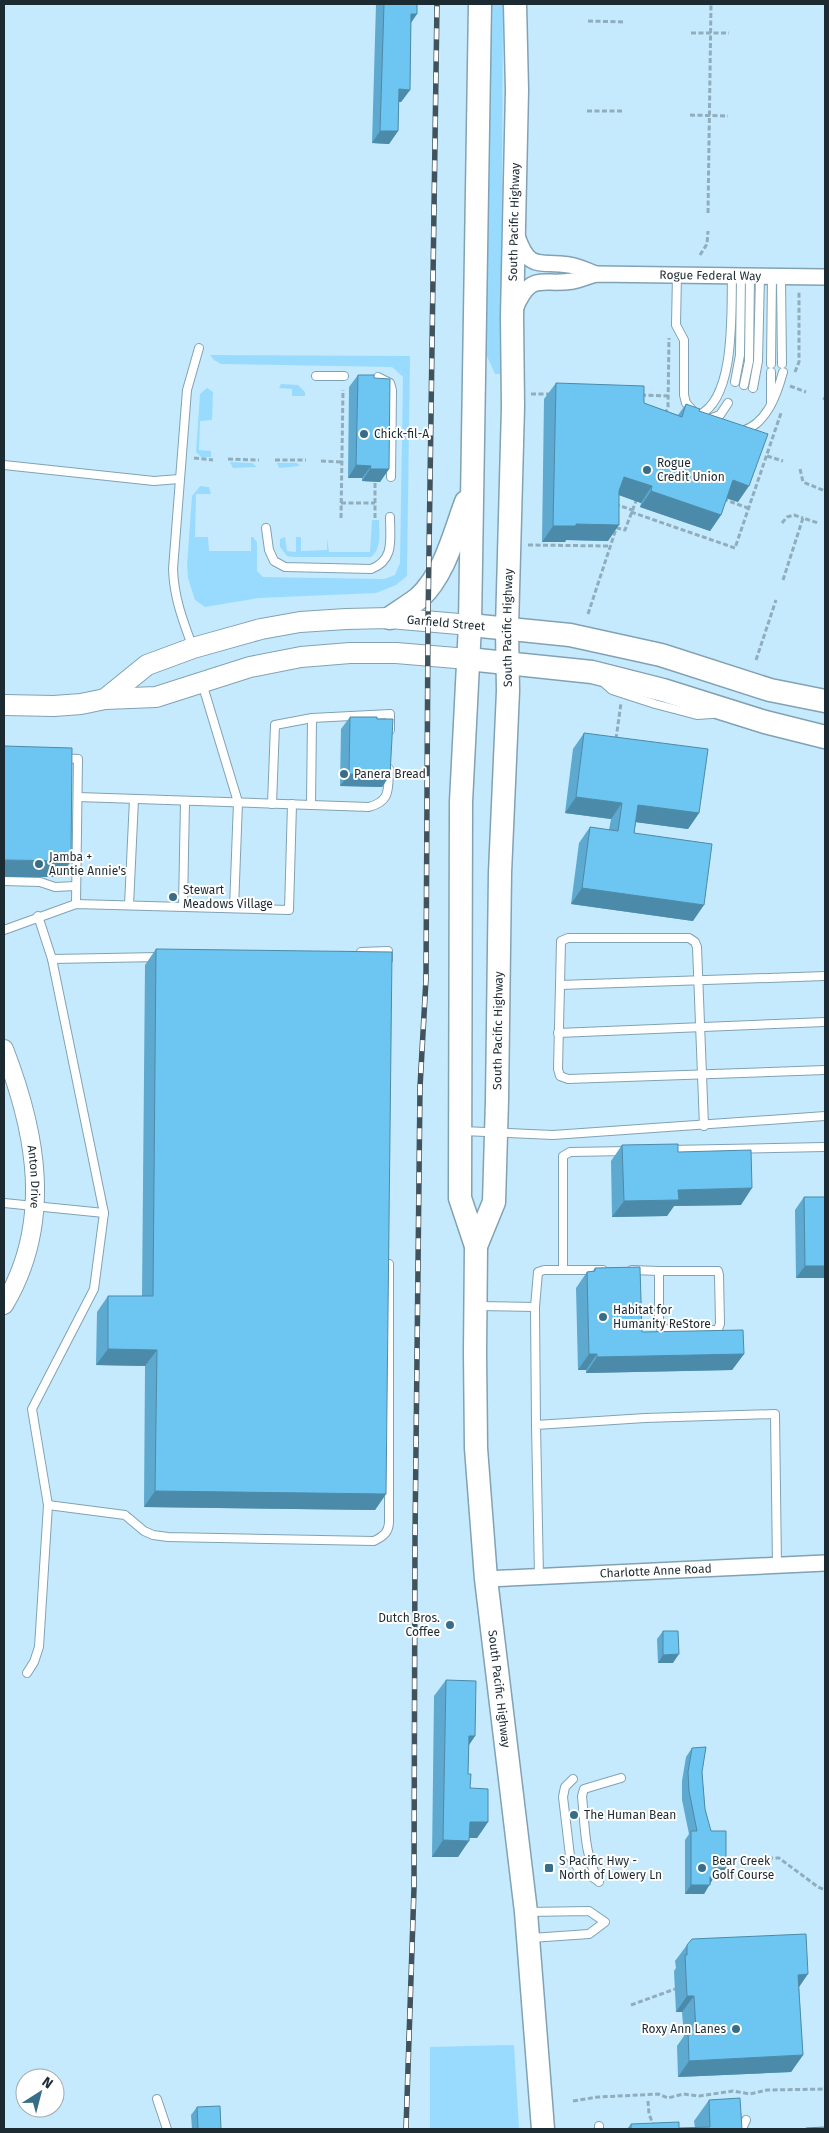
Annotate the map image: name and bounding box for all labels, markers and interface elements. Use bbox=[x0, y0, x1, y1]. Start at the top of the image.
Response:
street label: South Pacific Highway bbox=[506, 162, 522, 281]
street label: Rogue Federal Way bbox=[659, 268, 762, 283]
place label: Chick-fil-A bbox=[374, 427, 429, 441]
marker: Chick-fil-A bbox=[358, 428, 370, 440]
place label: Rogue Credit Union bbox=[657, 456, 725, 484]
marker: Rogue Credit Union bbox=[641, 464, 653, 476]
street label: South Pacific Highway bbox=[500, 568, 516, 687]
street label: Garfield Street bbox=[406, 613, 486, 633]
place label: Panera Bread bbox=[354, 767, 426, 781]
marker: Panera Bread bbox=[338, 768, 350, 780]
place label: Jamba + Auntie Annie's bbox=[49, 850, 127, 878]
marker: Jamba + Auntie Annie's bbox=[33, 858, 45, 870]
place label: Stewart Meadows Village bbox=[183, 883, 273, 911]
marker: Stewart Meadows Village bbox=[167, 891, 179, 903]
street label: South Pacific Highway bbox=[490, 971, 506, 1090]
street label: Anton Drive bbox=[24, 1144, 42, 1209]
place label: Habitat for Humanity ReStore bbox=[613, 1303, 711, 1331]
marker: Habitat for Humanity ReStore bbox=[597, 1311, 609, 1323]
street label: Charlotte Anne Road bbox=[600, 1561, 712, 1581]
place label: Dutch Bros. Coffee bbox=[378, 1611, 440, 1639]
marker: Dutch Bros. Coffee bbox=[444, 1619, 456, 1631]
street label: South Pacific Highway bbox=[485, 1629, 513, 1749]
place label: The Human Bean bbox=[584, 1808, 676, 1822]
marker: The Human Bean bbox=[568, 1809, 580, 1821]
place label: S Pacific Hwy - North of Lowery Ln bbox=[559, 1854, 662, 1882]
place label: Bear Creek Golf Course bbox=[712, 1854, 774, 1882]
marker: S Pacific Hwy - North of Lowery Ln bbox=[543, 1862, 555, 1874]
marker: Bear Creek Golf Course bbox=[696, 1862, 708, 1874]
place label: Roxy Ann Lanes bbox=[641, 2022, 726, 2036]
marker: Roxy Ann Lanes bbox=[730, 2023, 742, 2035]
north arrow bbox=[15, 2068, 65, 2118]
text: N bbox=[39, 2073, 56, 2092]

